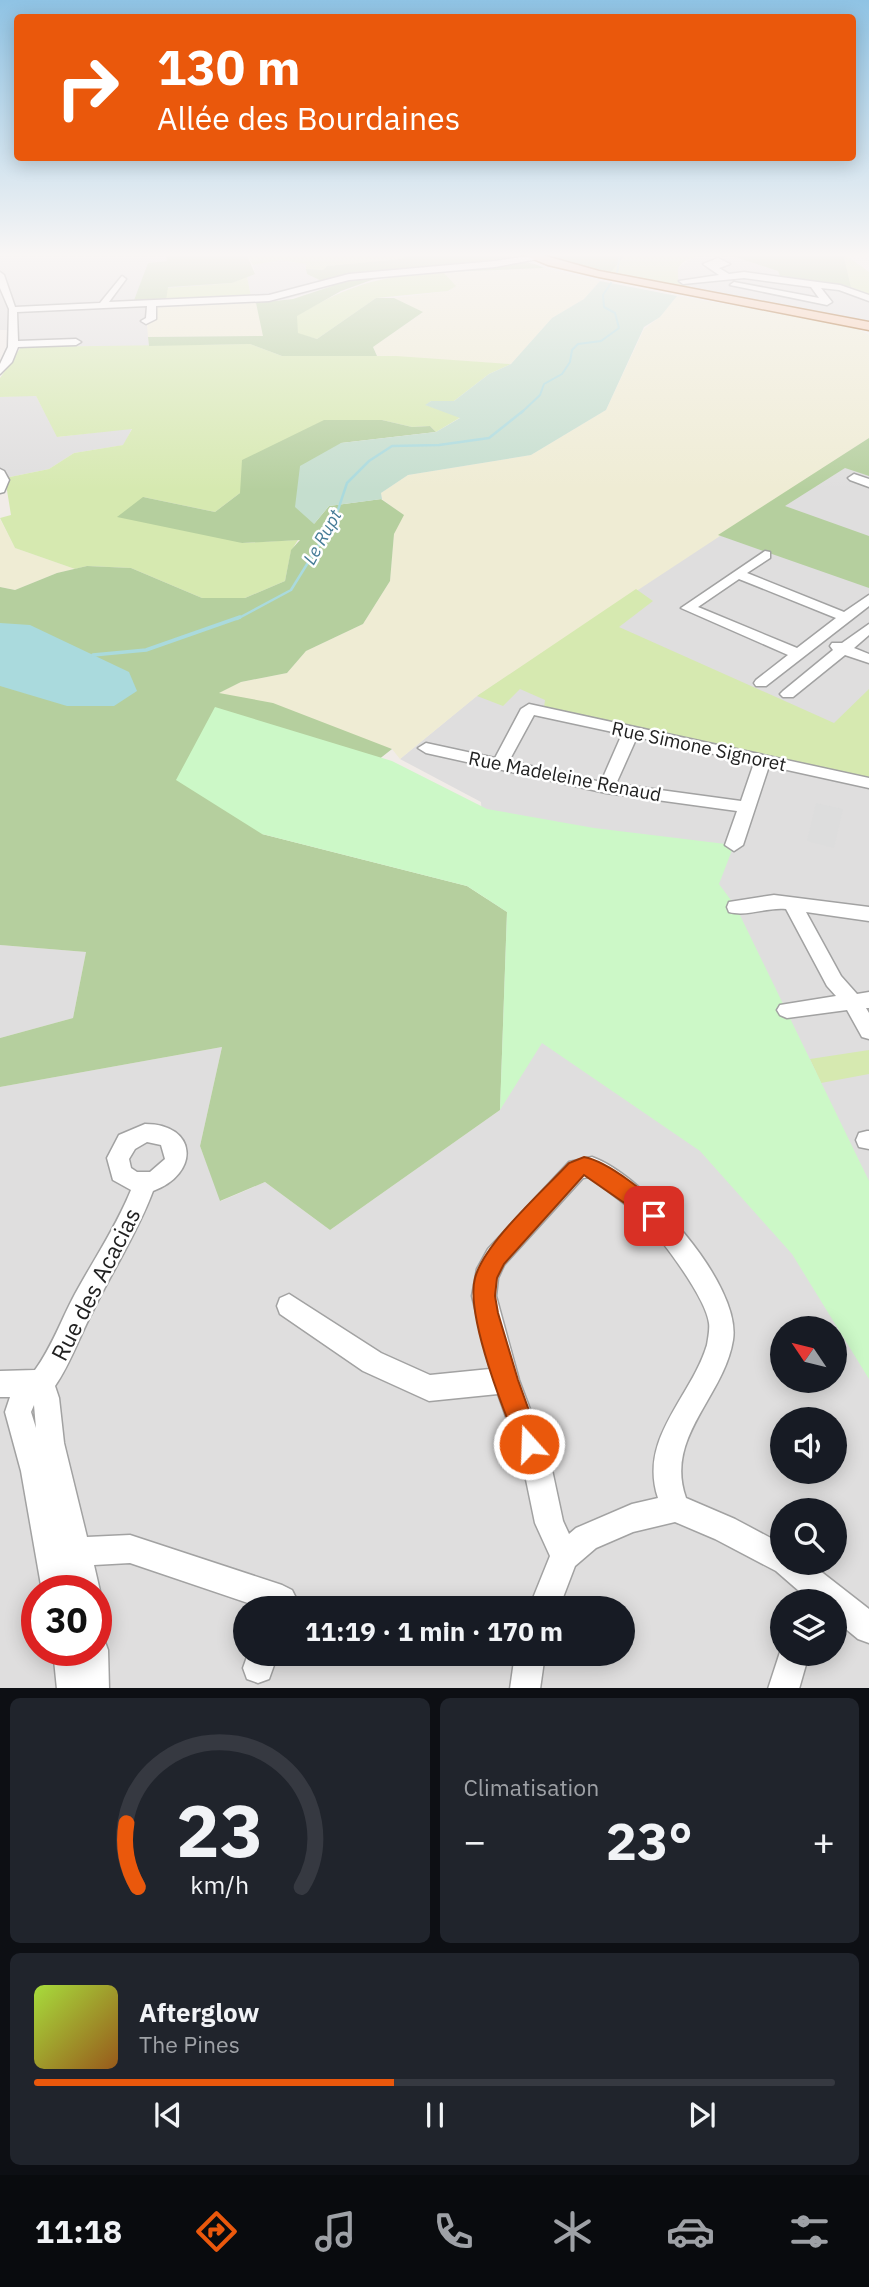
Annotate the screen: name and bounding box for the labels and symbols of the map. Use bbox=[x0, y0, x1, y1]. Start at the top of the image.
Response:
water label: Le Rupt bbox=[298, 505, 347, 568]
street label: Rue Simone Signoret bbox=[610, 716, 788, 776]
street label: Rue Madeleine Renaud bbox=[467, 746, 663, 806]
pin bbox=[624, 1186, 684, 1246]
street label: Rue des Acacias bbox=[44, 1202, 146, 1366]
north arrow bbox=[770, 1316, 847, 1393]
position arrow bbox=[492, 1407, 566, 1481]
speed limit sign: 30 bbox=[21, 1575, 112, 1666]

